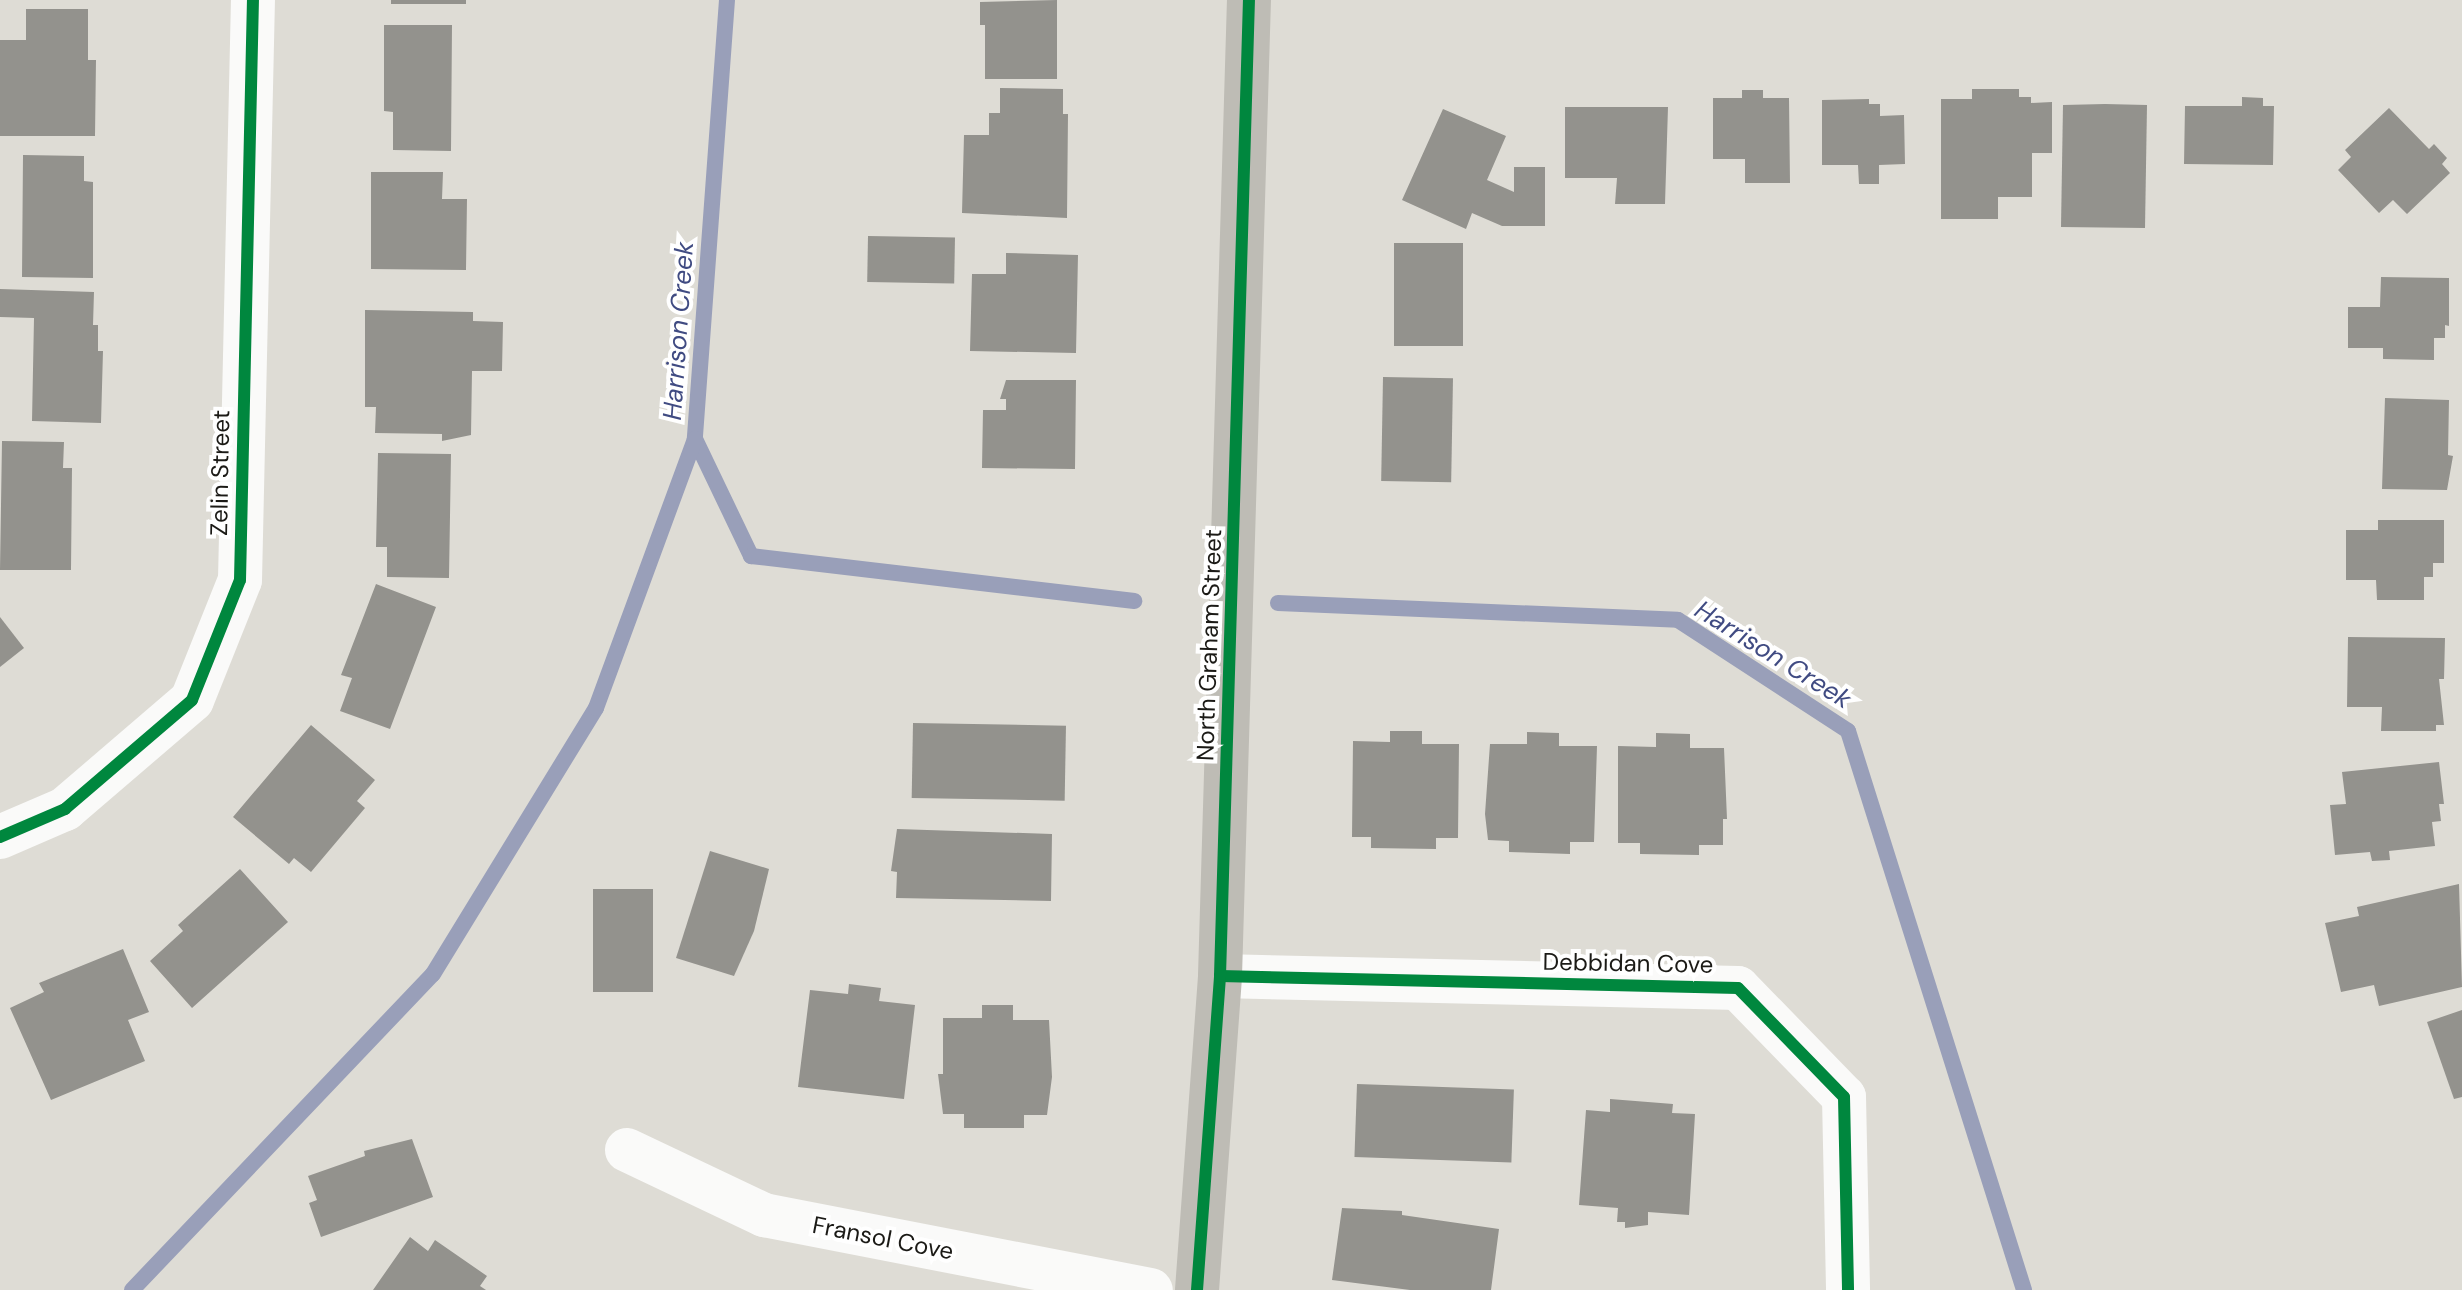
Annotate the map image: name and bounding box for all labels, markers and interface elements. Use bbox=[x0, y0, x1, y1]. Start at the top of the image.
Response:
water label: Harrison Creek bbox=[657, 241, 701, 421]
street label: Zelin Street bbox=[205, 410, 235, 536]
street label: North Graham Street bbox=[1191, 529, 1227, 761]
water label: Harrison Creek bbox=[1689, 594, 1857, 716]
street label: Debbidan Cove bbox=[1542, 947, 1714, 979]
street label: Fransol Cove bbox=[810, 1210, 956, 1266]

